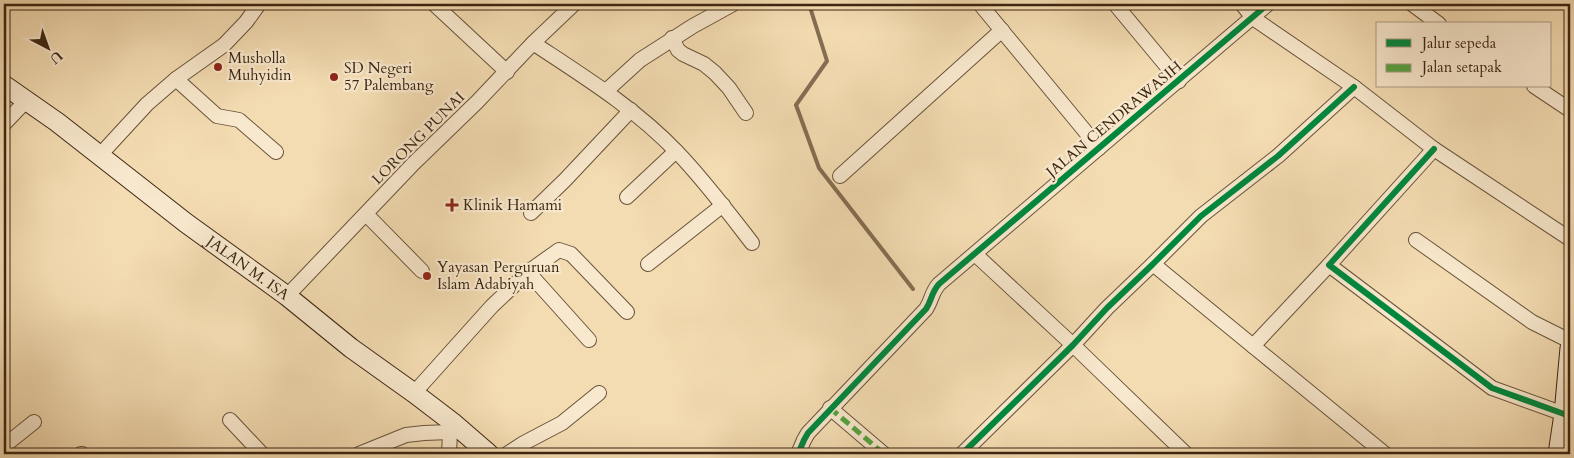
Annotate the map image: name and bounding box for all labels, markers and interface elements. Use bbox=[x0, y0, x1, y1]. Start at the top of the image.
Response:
north arrow bbox=[22, 22, 72, 72]
legend bbox=[1376, 22, 1552, 88]
text: Jalur sepeda bbox=[1420, 33, 1497, 53]
text: U bbox=[45, 47, 67, 69]
place label: Musholla Muhyidin bbox=[228, 48, 292, 85]
street label: JALAN CENDRAWASIH bbox=[1040, 56, 1186, 183]
text: Jalan setapak bbox=[1420, 57, 1502, 77]
place label: SD Negeri 57 Palembang bbox=[344, 58, 434, 95]
marker: Musholla Muhyidin bbox=[212, 61, 224, 73]
marker: SD Negeri 57 Palembang bbox=[328, 71, 340, 83]
street label: LORONG PUNAI bbox=[367, 87, 469, 189]
place label: Klinik Hamami bbox=[463, 195, 562, 215]
marker: Klinik Hamami bbox=[445, 198, 459, 212]
street label: JALAN M. ISA bbox=[201, 230, 294, 305]
place label: Yayasan Perguruan Islam Adabiyah bbox=[437, 257, 560, 294]
marker: Yayasan Perguruan Islam Adabiyah bbox=[421, 270, 433, 282]

